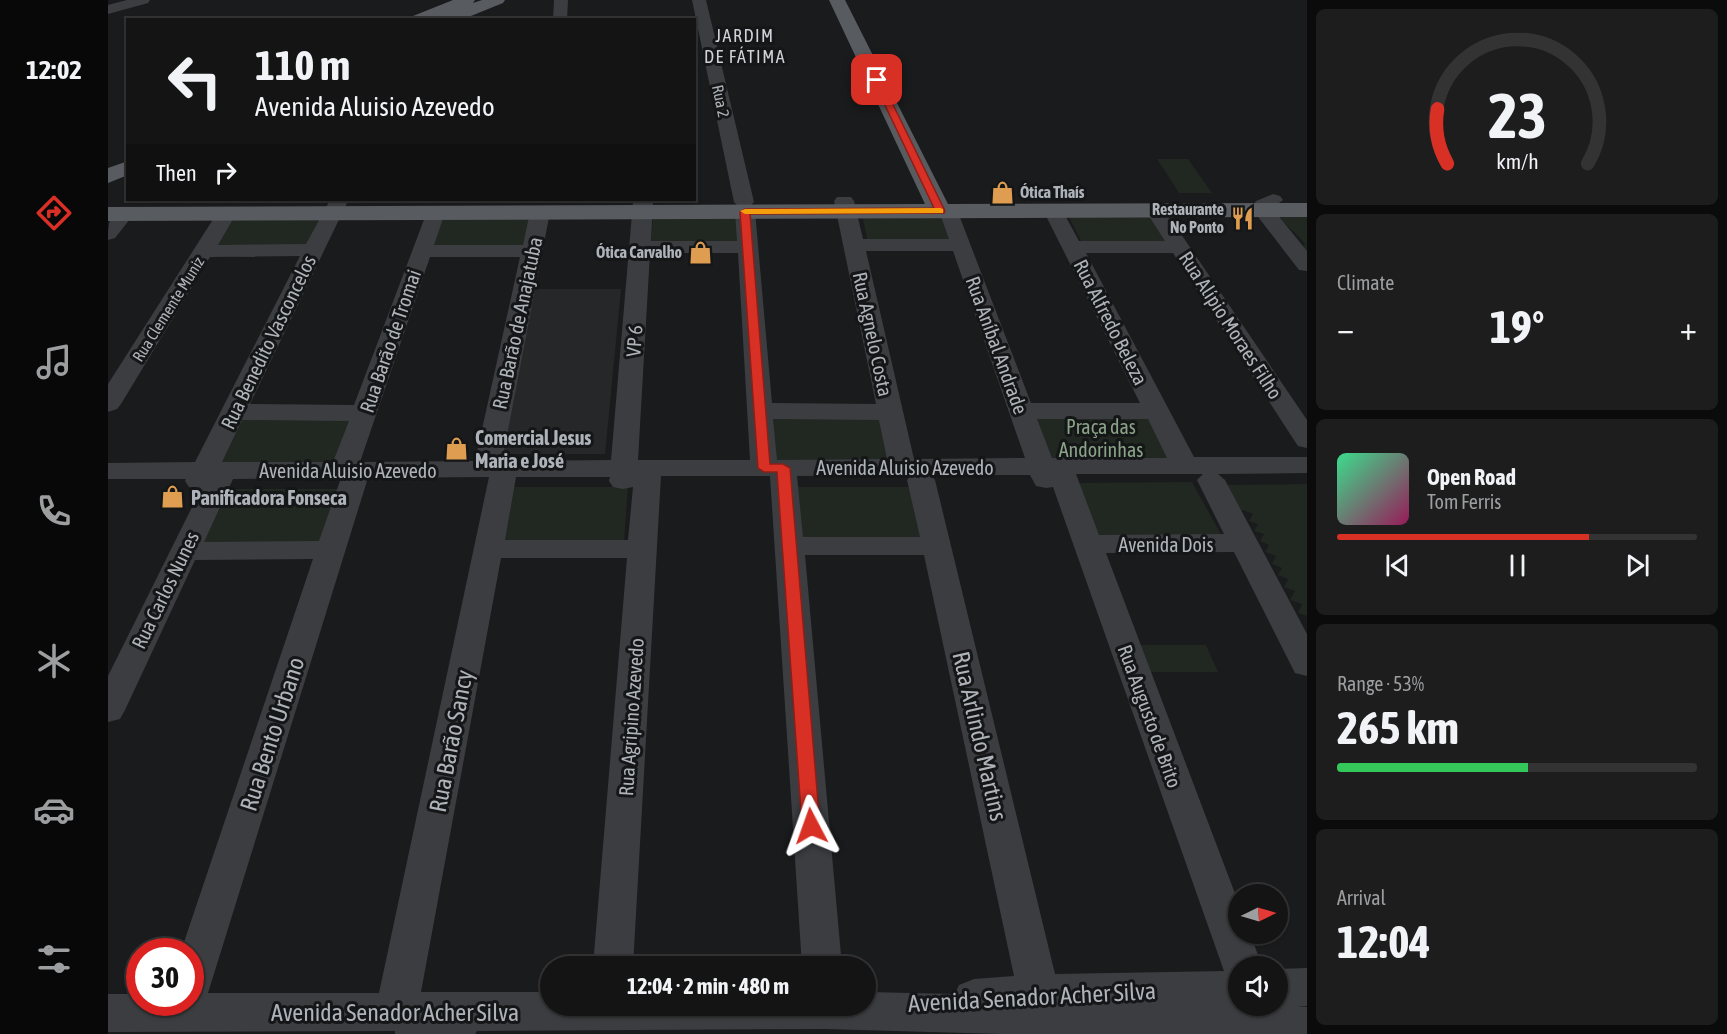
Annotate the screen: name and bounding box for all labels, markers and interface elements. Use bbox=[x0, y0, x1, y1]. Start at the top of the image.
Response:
district label: JARDIM DE FÁTIMA bbox=[704, 25, 786, 67]
text: 110 m bbox=[255, 41, 350, 89]
icon: left bbox=[156, 42, 234, 120]
text: 12:02 bbox=[26, 54, 82, 85]
pin bbox=[851, 54, 902, 105]
icon: arrive bbox=[860, 63, 893, 96]
text: 23 bbox=[1488, 80, 1546, 151]
street label: Rua 2 bbox=[709, 83, 733, 119]
text: Avenida Aluisio Azevedo bbox=[255, 91, 495, 122]
text: km/h bbox=[1496, 149, 1538, 174]
icon: right bbox=[209, 156, 242, 189]
text: Then bbox=[156, 160, 197, 186]
shop icon: Ótica Thaís bbox=[989, 179, 1015, 205]
place label: Ótica Thaís bbox=[1020, 183, 1085, 201]
icon: directions bbox=[33, 192, 75, 234]
place label: Restaurante No Ponto bbox=[1152, 200, 1224, 236]
restaurant icon: Restaurante No Ponto bbox=[1229, 205, 1255, 231]
street label: Rua Barão de Anajatuba bbox=[487, 235, 547, 411]
shop icon: Ótica Carvalho bbox=[687, 239, 713, 265]
place label: Ótica Carvalho bbox=[596, 243, 682, 261]
street label: Rua Alípio Moraes Filho bbox=[1175, 247, 1287, 403]
street label: Rua Benedito Vasconcelos bbox=[216, 251, 320, 433]
street label: Rua Clemente Muniz bbox=[129, 253, 208, 365]
street label: Rua Alfredo Beleza bbox=[1069, 255, 1153, 389]
street label: Rua Barão de Tromai bbox=[355, 266, 425, 416]
street label: Rua Agnelo Costa bbox=[849, 270, 897, 398]
text: Climate bbox=[1337, 271, 1394, 294]
street label: Rua Aníbal Andrade bbox=[961, 273, 1033, 417]
text: 19° bbox=[1490, 301, 1544, 353]
text: − bbox=[1337, 309, 1354, 347]
text: + bbox=[1680, 309, 1697, 347]
street label: VP 6 bbox=[621, 324, 647, 358]
icon: music bbox=[33, 341, 75, 383]
park label: Praça das Andorinhas bbox=[1059, 415, 1143, 461]
place label: Comercial Jesus Maria e José bbox=[475, 426, 591, 472]
shop icon: Comercial Jesus Maria e José bbox=[444, 436, 470, 462]
street label: Avenida Aluisio Azevedo bbox=[816, 456, 994, 479]
street label: Avenida Aluisio Azevedo bbox=[259, 459, 437, 482]
text: Open Road bbox=[1427, 464, 1516, 490]
shop icon: Panificadora Fonseca bbox=[160, 484, 186, 510]
place label: Panificadora Fonseca bbox=[191, 486, 347, 509]
icon: phone bbox=[33, 490, 75, 532]
text: Tom Ferris bbox=[1427, 490, 1501, 513]
street label: Rua Carlos Nunes bbox=[127, 528, 203, 652]
street label: Avenida Dois bbox=[1119, 533, 1214, 556]
icon: previous bbox=[1381, 549, 1414, 582]
icon: pause bbox=[1501, 549, 1534, 582]
icon: next bbox=[1621, 549, 1654, 582]
street label: Rua Agripino Azevedo bbox=[614, 637, 648, 797]
icon: climate bbox=[33, 640, 75, 682]
street label: Rua Augusto de Brito bbox=[1113, 641, 1187, 791]
street label: Rua Arlindo Martins bbox=[947, 649, 1013, 823]
street label: Rua Bento Urbano bbox=[234, 654, 310, 814]
street label: Rua Barão Sancy bbox=[424, 667, 478, 815]
text: Range · 53% bbox=[1337, 672, 1424, 695]
text: 265 km bbox=[1337, 702, 1459, 754]
icon: car bbox=[33, 789, 75, 831]
position arrow bbox=[779, 794, 843, 858]
north arrow bbox=[1228, 884, 1288, 944]
map controls bbox=[1228, 884, 1288, 1016]
text: Arrival bbox=[1337, 886, 1386, 909]
text: 12:04 bbox=[1337, 916, 1431, 968]
icon: filters bbox=[33, 938, 75, 980]
speed limit sign: 30 bbox=[126, 938, 204, 1016]
button: sound bbox=[1228, 956, 1288, 1016]
text: 12:04 · 2 min · 480 m bbox=[627, 973, 789, 999]
street label: Avenida Senador Acher Silva bbox=[907, 977, 1157, 1017]
street label: Avenida Senador Acher Silva bbox=[271, 999, 519, 1026]

